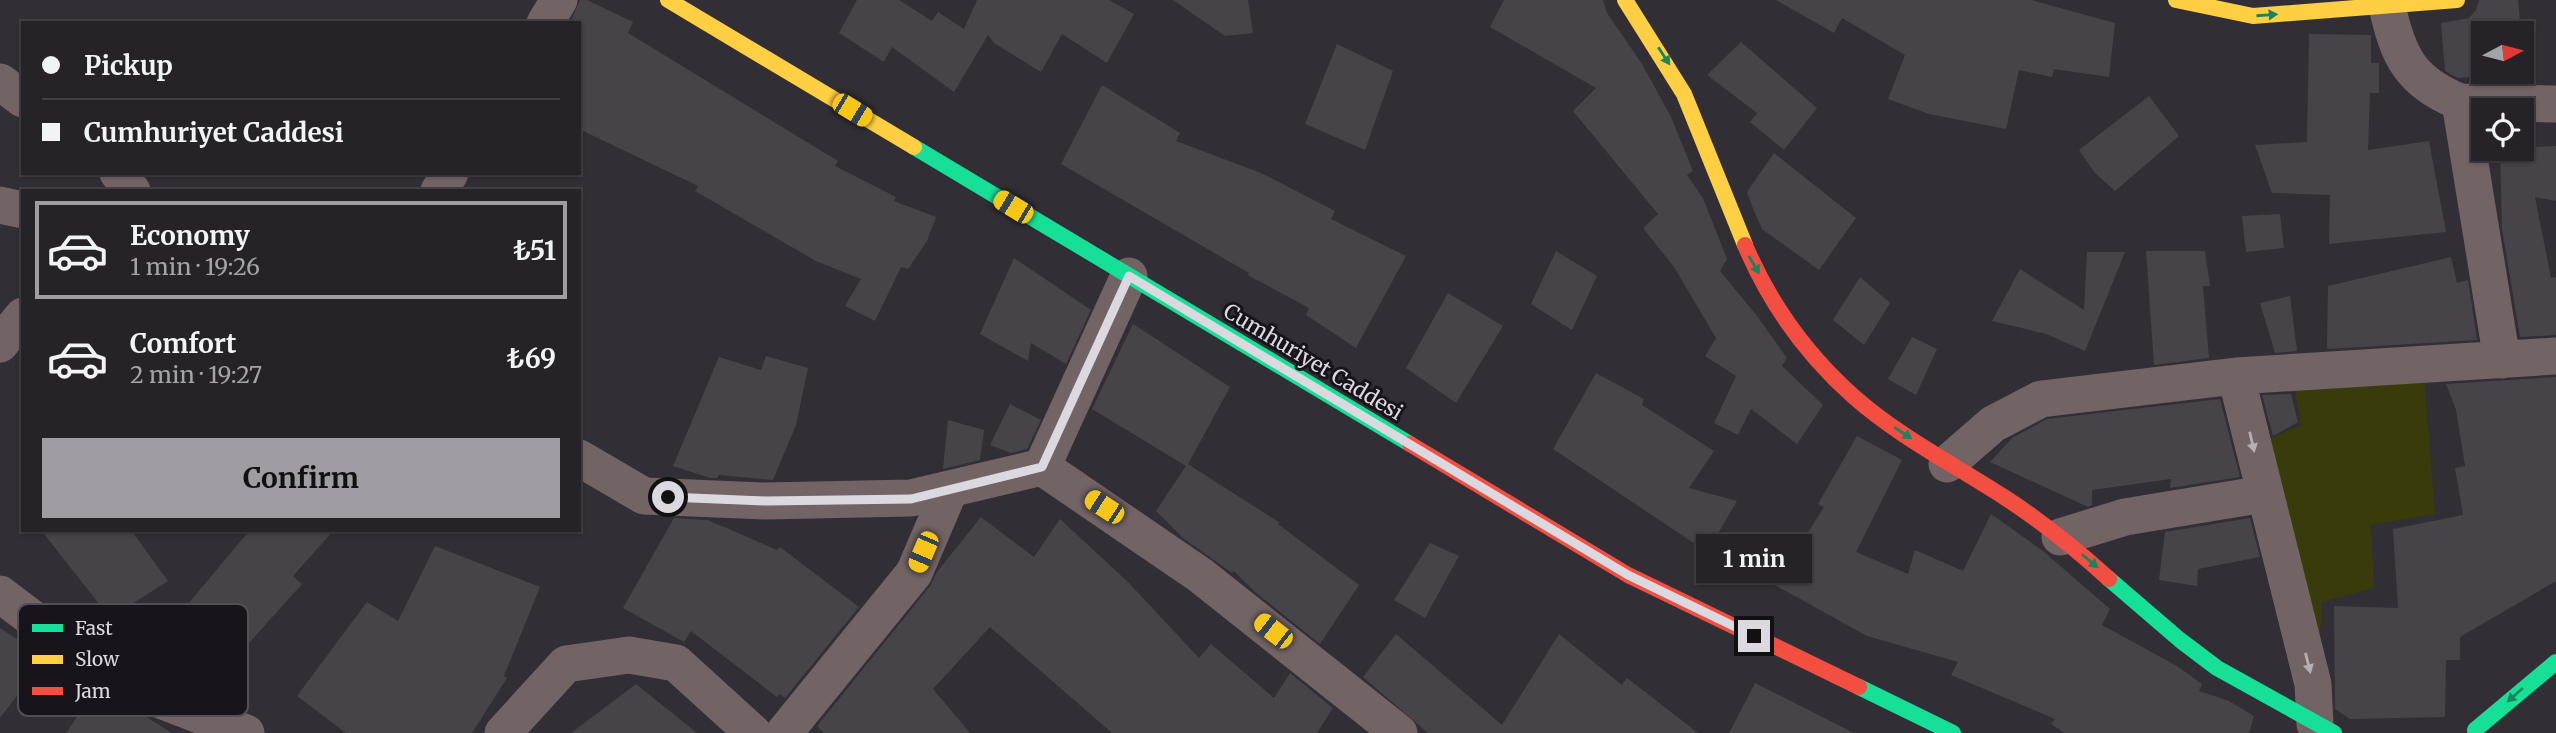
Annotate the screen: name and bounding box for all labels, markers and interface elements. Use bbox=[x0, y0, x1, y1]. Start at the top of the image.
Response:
one-way arrow bbox=[2256, 9, 2278, 20]
north arrow bbox=[2471, 21, 2534, 84]
map controls bbox=[2471, 21, 2534, 161]
one-way arrow bbox=[1657, 47, 1670, 66]
text: Pickup bbox=[84, 49, 173, 82]
car bbox=[829, 90, 876, 130]
button: locate bbox=[2471, 98, 2534, 161]
text: Cumhuriyet Caddesi bbox=[84, 116, 344, 149]
car bbox=[990, 187, 1037, 227]
icon: car bbox=[46, 219, 109, 282]
text: Economy bbox=[130, 219, 250, 252]
text: ₺51 bbox=[513, 234, 556, 267]
text: 1 min · 19:26 bbox=[130, 252, 260, 281]
one-way arrow bbox=[1748, 255, 1760, 274]
street label: Cumhuriyet Caddesi bbox=[1219, 297, 1408, 426]
icon: car bbox=[46, 327, 109, 390]
text: Comfort bbox=[130, 327, 236, 360]
text: ₺69 bbox=[507, 342, 556, 375]
text: 2 min · 19:27 bbox=[130, 360, 262, 389]
one-way arrow bbox=[1893, 426, 1912, 439]
one-way arrow bbox=[2246, 431, 2257, 453]
button: Confirm bbox=[42, 438, 560, 518]
route start bbox=[652, 481, 684, 513]
car bbox=[1081, 487, 1128, 527]
car bbox=[906, 529, 941, 575]
callout: 1 min bbox=[1696, 534, 1812, 584]
text: 1 min bbox=[1723, 544, 1785, 573]
one-way arrow bbox=[2081, 554, 2099, 569]
legend bbox=[18, 604, 248, 716]
car bbox=[1250, 610, 1297, 652]
text: Fast bbox=[75, 616, 113, 640]
route end bbox=[1738, 620, 1770, 652]
text: Slow bbox=[75, 647, 120, 671]
one-way arrow bbox=[2303, 653, 2313, 674]
text: Jam bbox=[74, 679, 111, 703]
one-way arrow bbox=[2506, 687, 2524, 703]

